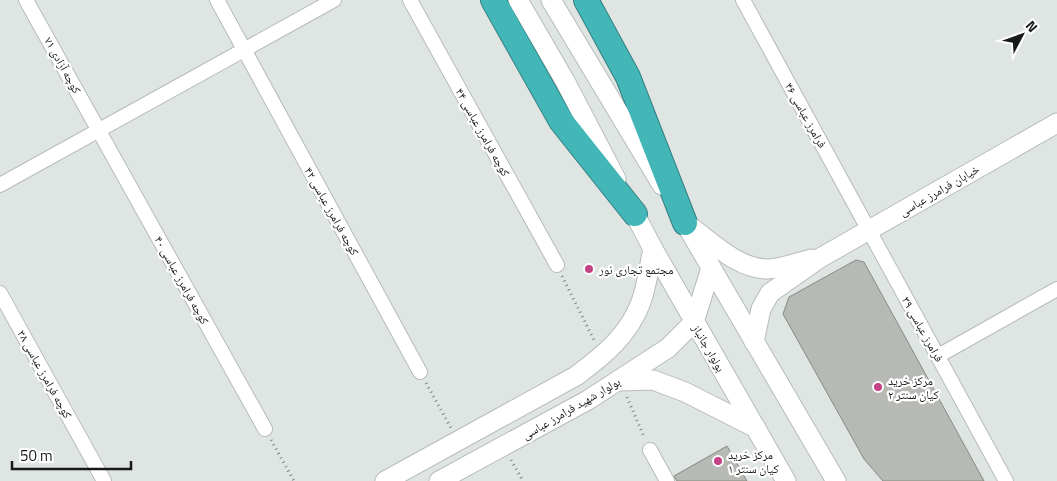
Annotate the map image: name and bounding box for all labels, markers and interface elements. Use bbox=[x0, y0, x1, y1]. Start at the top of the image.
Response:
north arrow bbox=[997, 10, 1047, 60]
text: N bbox=[1021, 16, 1043, 37]
street label: کوچه آزادی ۷۱ bbox=[40, 33, 86, 97]
street label: فرامرز عباسی ۴۶ bbox=[780, 79, 832, 151]
street label: کوچه فرامرز عباسی ۴۴ bbox=[451, 84, 515, 180]
street label: خیابان فرامرز عباسی bbox=[895, 159, 983, 221]
street label: کوچه فرامرز عباسی ۴۲ bbox=[300, 163, 364, 259]
street label: کوچه فرامرز عباسی ۴۰ bbox=[150, 232, 214, 328]
place label: مجتمع تجاری نور bbox=[598, 260, 674, 279]
marker: مجتمع تجاری نور bbox=[583, 263, 595, 275]
street label: فرامرز عباسی ۳۹ bbox=[897, 293, 949, 365]
street label: بولوار جانباز bbox=[687, 320, 730, 375]
street label: کوچه فرامرز عباسی ۳۸ bbox=[13, 326, 77, 422]
place label: مرکز خرید کیان سنتر ۲ bbox=[888, 371, 939, 404]
street label: بولوار شهید فرامرز عباسی bbox=[518, 372, 624, 444]
marker: مرکز خرید کیان سنتر ۲ bbox=[872, 381, 884, 393]
scale bar bbox=[12, 438, 131, 470]
text: 50 m bbox=[20, 444, 53, 467]
place label: مرکز خرید کیان سنتر ۱ bbox=[728, 445, 779, 478]
marker: مرکز خرید کیان سنتر ۱ bbox=[712, 455, 724, 467]

